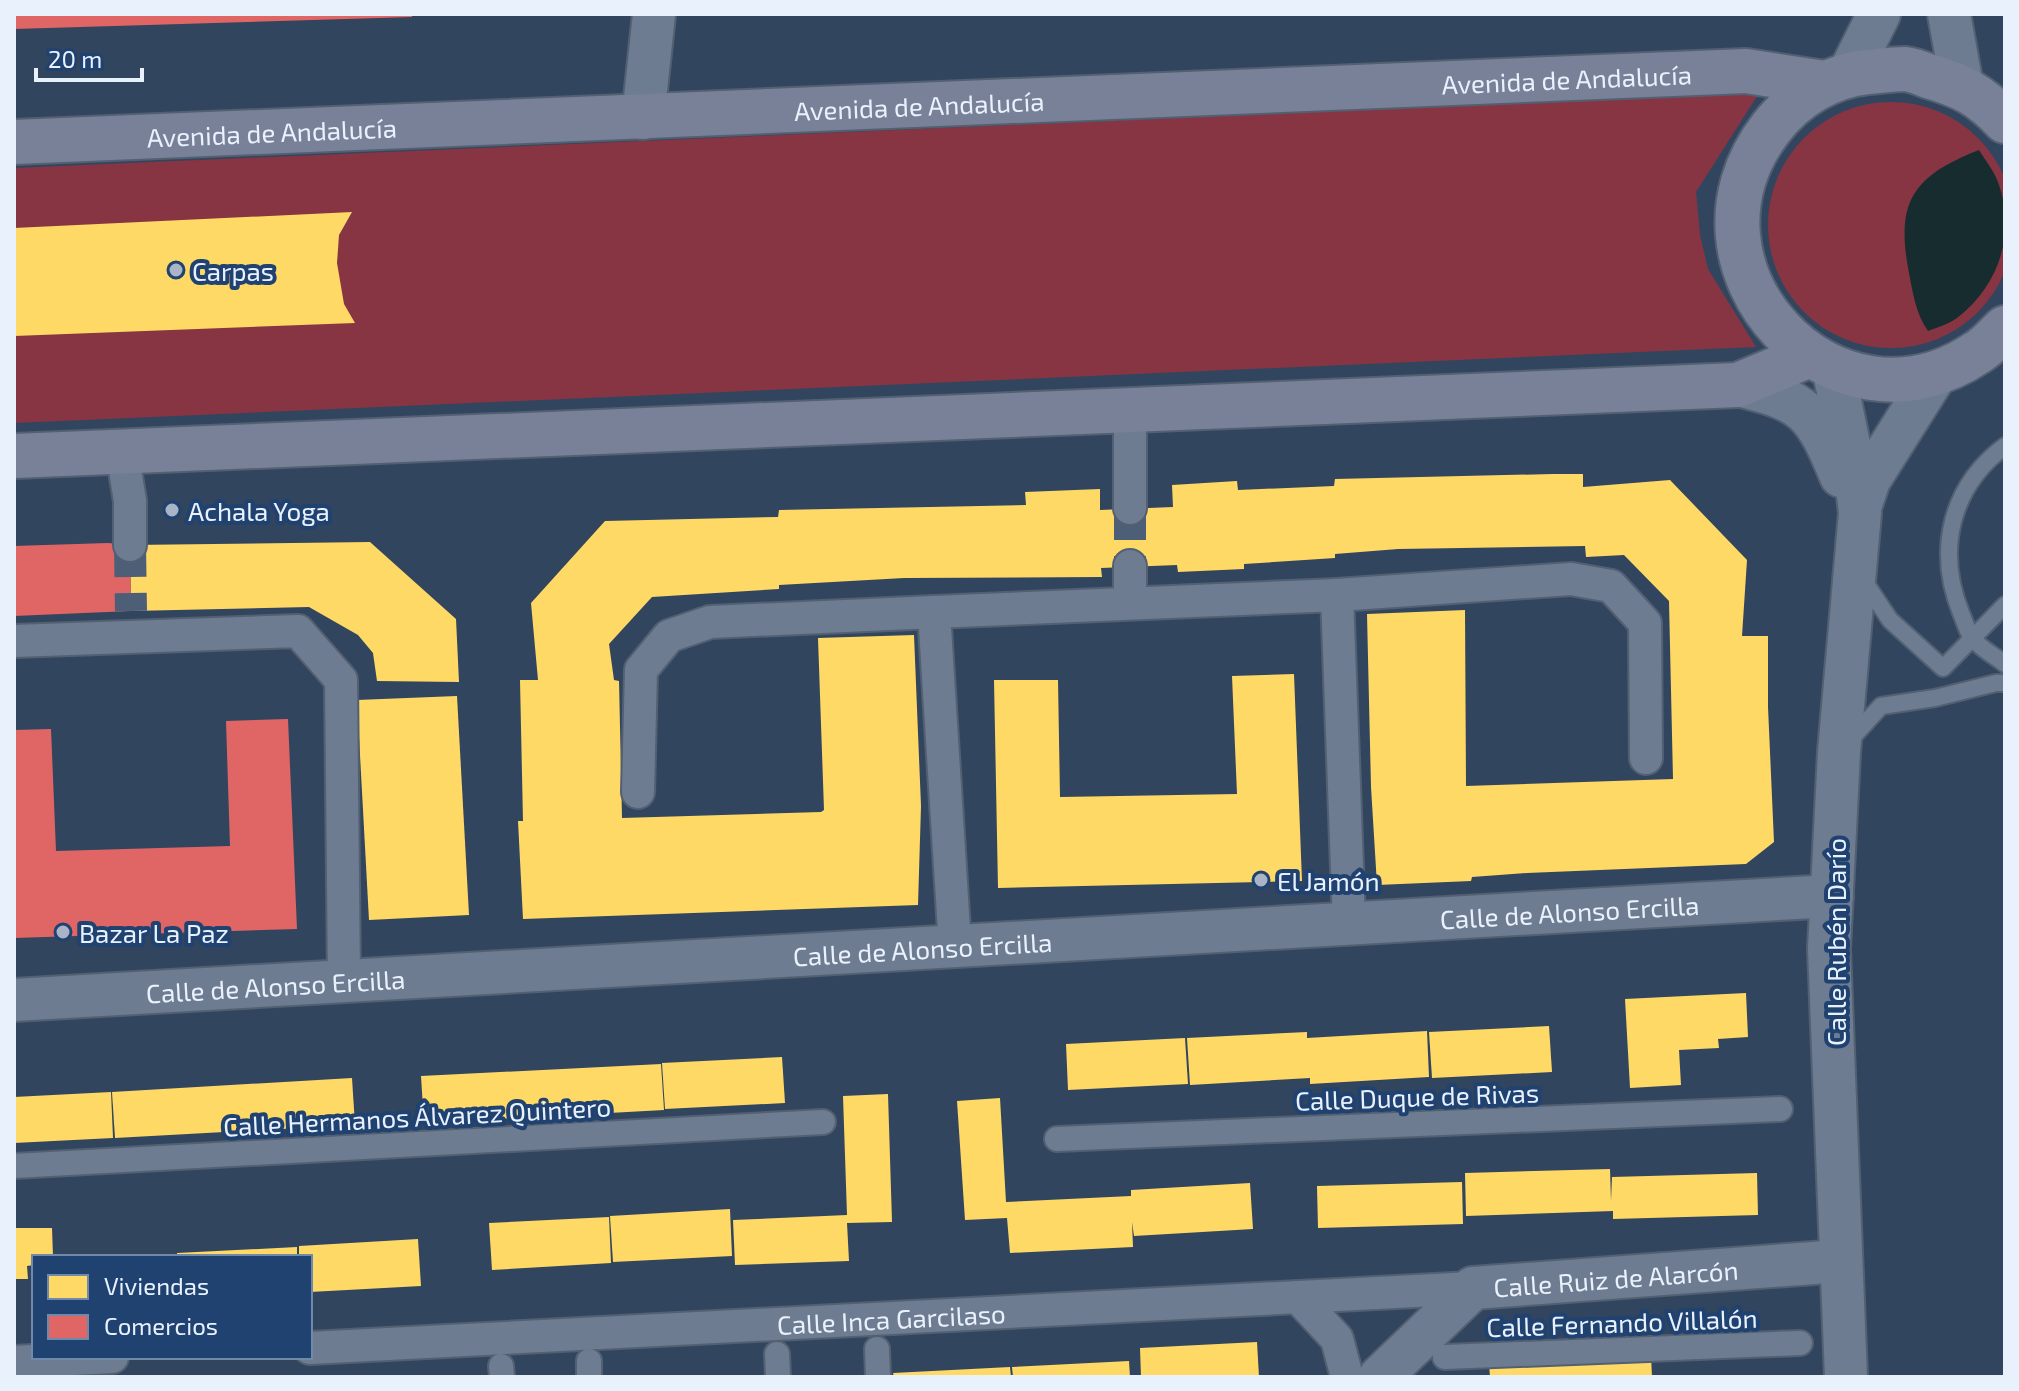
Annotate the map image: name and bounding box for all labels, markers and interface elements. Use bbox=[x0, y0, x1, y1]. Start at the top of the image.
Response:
scale bar bbox=[36, 32, 142, 82]
text: 20 m bbox=[48, 44, 102, 73]
street label: Avenida de Andalucía bbox=[1441, 58, 1692, 99]
street label: Avenida de Andalucía bbox=[794, 84, 1045, 126]
street label: Avenida de Andalucía bbox=[146, 111, 398, 152]
place label: Carpas bbox=[192, 255, 274, 286]
marker: Carpas bbox=[167, 261, 185, 279]
place label: Achala Yoga bbox=[188, 495, 330, 526]
marker: Achala Yoga bbox=[163, 501, 181, 519]
street label: Calle Rubén Darío bbox=[1820, 838, 1851, 1046]
place label: El Jamón bbox=[1277, 865, 1380, 896]
marker: El Jamón bbox=[1252, 871, 1270, 889]
street label: Calle de Alonso Ercilla bbox=[1439, 888, 1700, 934]
place label: Bazar La Paz bbox=[79, 917, 229, 948]
marker: Bazar La Paz bbox=[54, 923, 72, 941]
street label: Calle de Alonso Ercilla bbox=[792, 925, 1053, 971]
street label: Calle de Alonso Ercilla bbox=[145, 962, 406, 1008]
street label: Calle Duque de Rivas bbox=[1294, 1076, 1540, 1116]
street label: Calle Hermanos Álvarez Quintero bbox=[222, 1090, 612, 1142]
street label: Calle Ruiz de Alarcón bbox=[1492, 1253, 1739, 1302]
legend bbox=[32, 1255, 312, 1359]
text: Viviendas bbox=[104, 1271, 209, 1300]
street label: Calle Inca Garcilaso bbox=[776, 1297, 1006, 1339]
street label: Calle Fernando Villalón bbox=[1486, 1302, 1758, 1342]
text: Comercios bbox=[104, 1311, 218, 1340]

